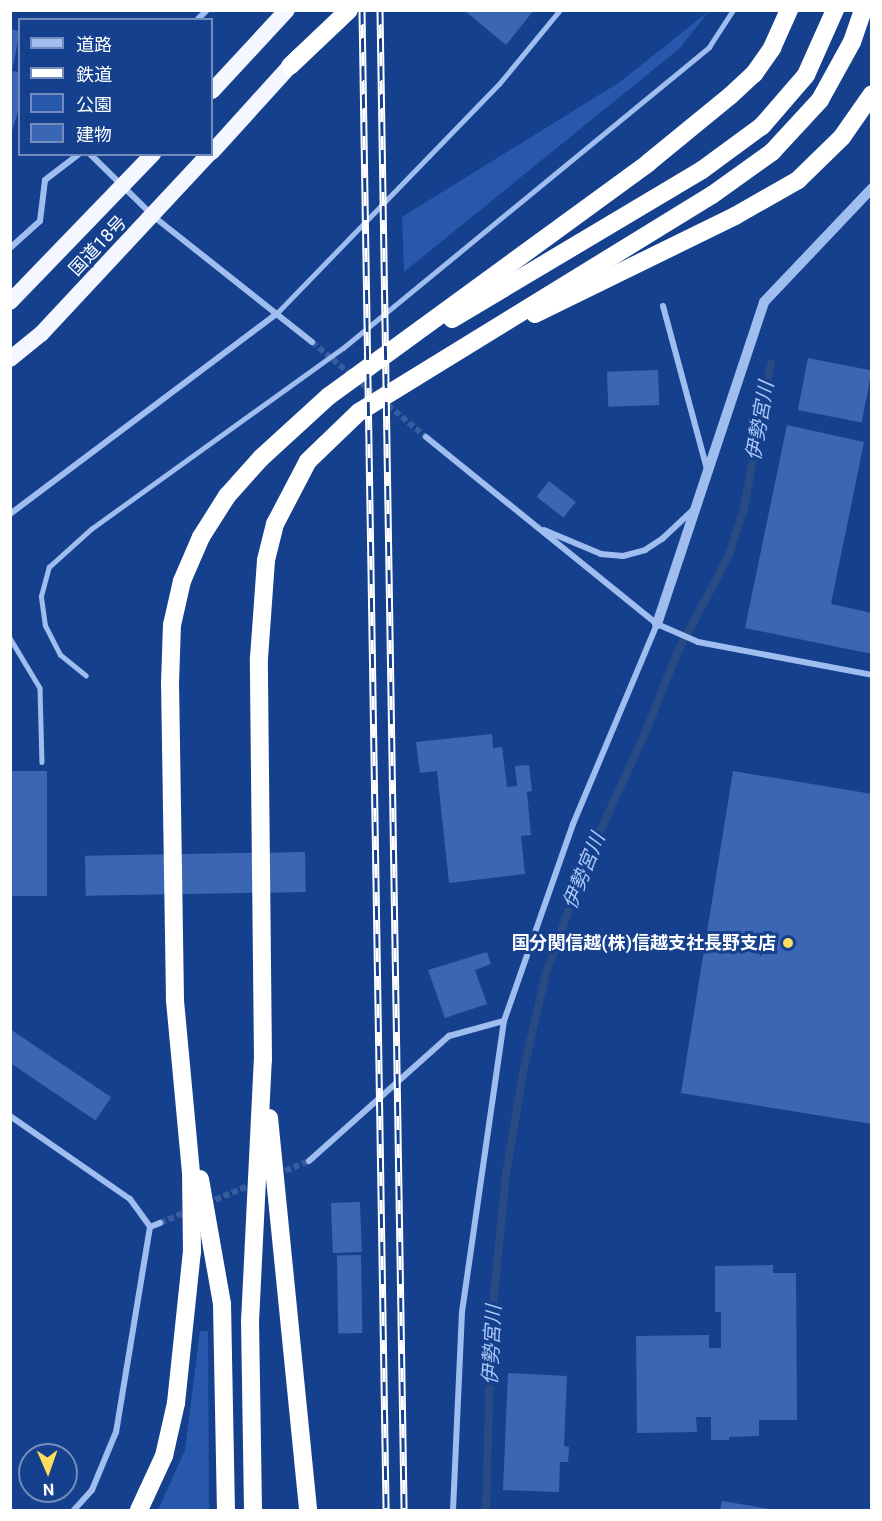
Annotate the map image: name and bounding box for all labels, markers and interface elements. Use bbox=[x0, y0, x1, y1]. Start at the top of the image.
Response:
legend bbox=[18, 18, 213, 156]
text: 道路 bbox=[76, 34, 112, 55]
text: 鉄道 bbox=[76, 64, 112, 85]
text: 公園 bbox=[76, 94, 112, 115]
text: 建物 bbox=[76, 124, 112, 145]
street label: 国道18号 bbox=[65, 211, 131, 281]
water label: 伊勢宮川 bbox=[741, 380, 779, 462]
water label: 伊勢宮川 bbox=[558, 829, 610, 913]
place label: 国分関信越(株)信越支社長野支店 bbox=[511, 932, 776, 954]
marker: 国分関信越(株)信越支社長野支店 bbox=[781, 936, 795, 950]
water label: 伊勢宮川 bbox=[478, 1304, 506, 1386]
north arrow bbox=[18, 1443, 78, 1503]
text: N bbox=[43, 1480, 55, 1499]

